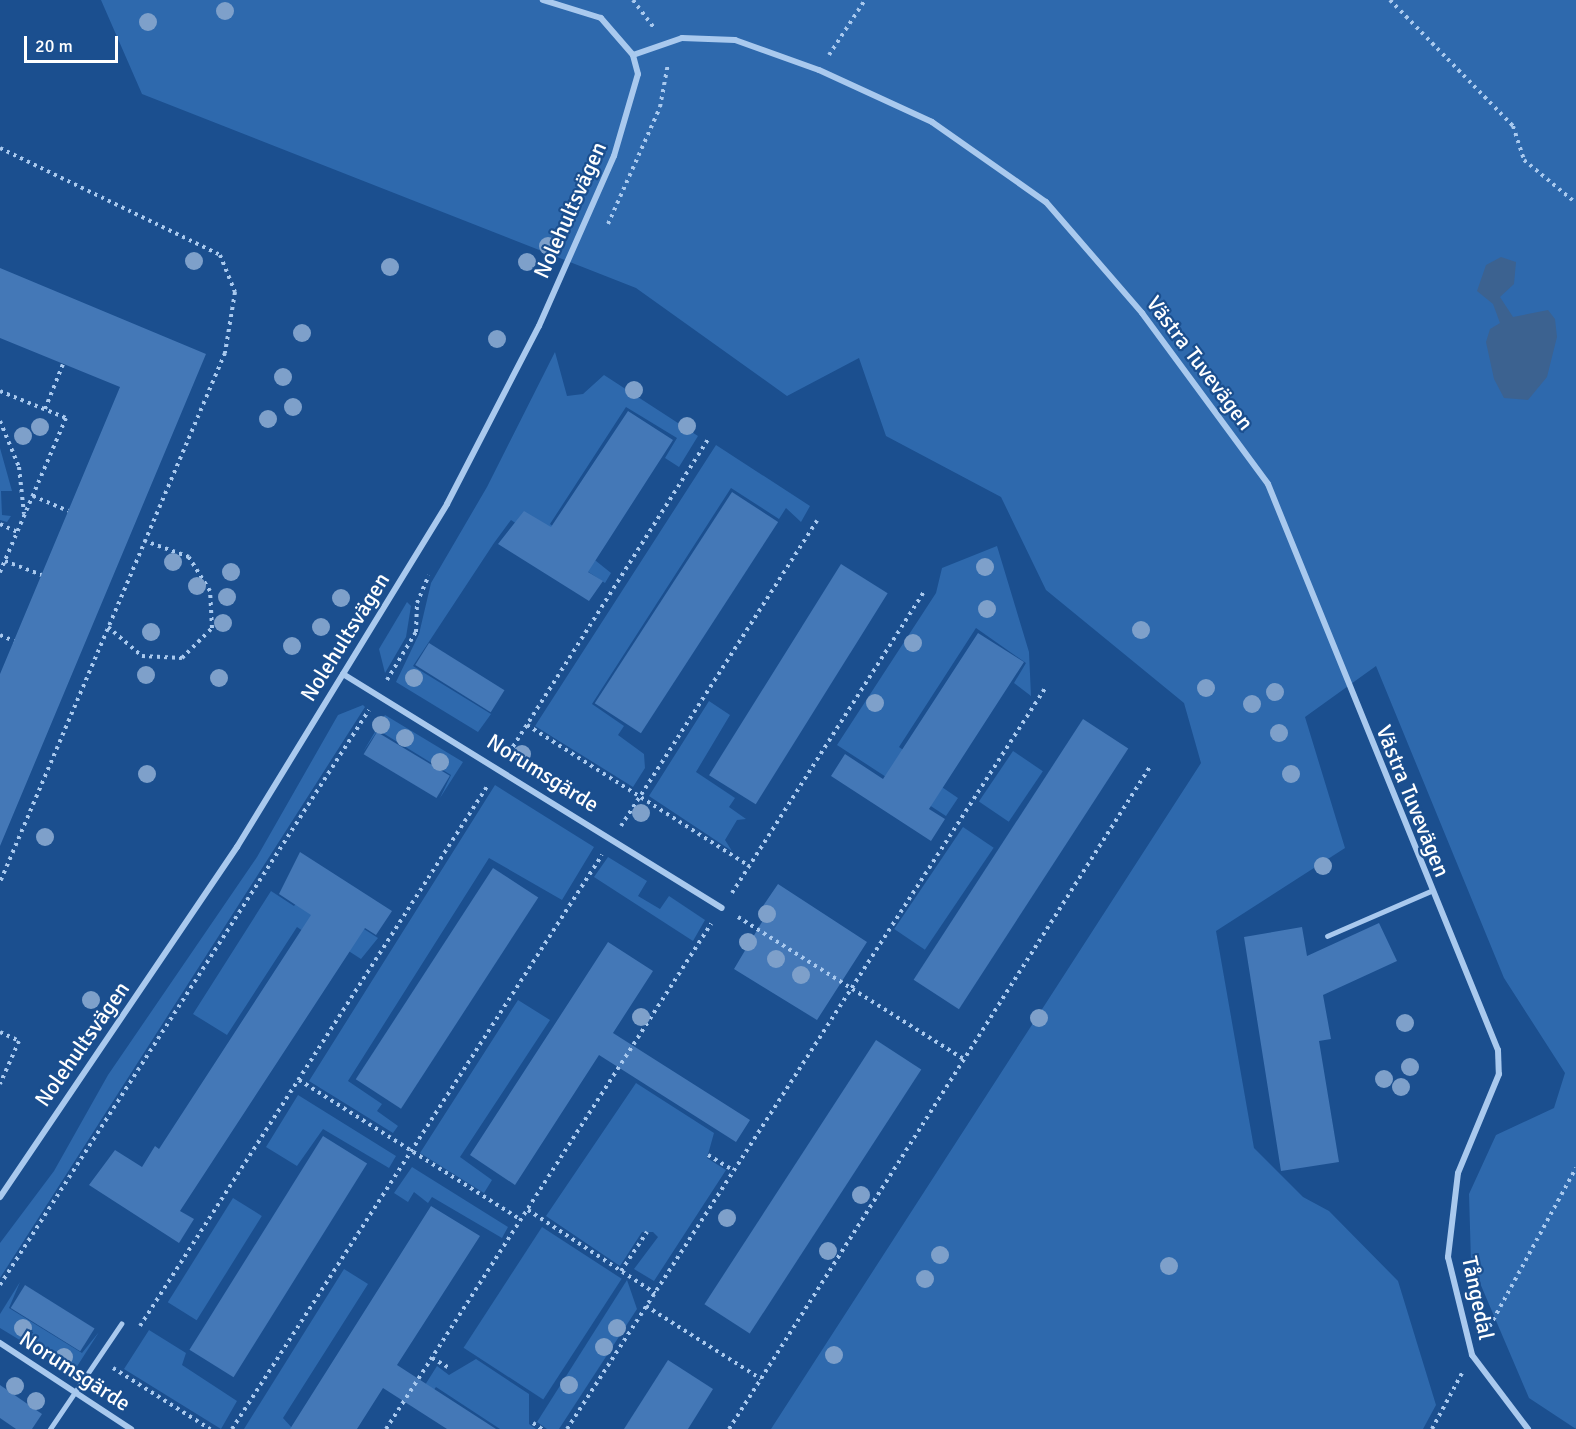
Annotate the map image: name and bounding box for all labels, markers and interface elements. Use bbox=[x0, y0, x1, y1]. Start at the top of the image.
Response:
scale bar bbox=[27, 24, 122, 62]
text: 20 m bbox=[35, 35, 73, 57]
street label: Nolehultsvägen bbox=[528, 138, 612, 282]
street label: Västra Tuvevägen bbox=[1141, 291, 1259, 435]
street label: Nolehultsvägen bbox=[295, 568, 395, 706]
street label: Västra Tuvevägen bbox=[1371, 721, 1455, 881]
street label: Norumsgärde bbox=[482, 728, 604, 818]
street label: Nolehultsvägen bbox=[29, 976, 135, 1112]
street label: Tångedal bbox=[1456, 1254, 1500, 1342]
street label: Norumsgärde bbox=[15, 1325, 135, 1417]

